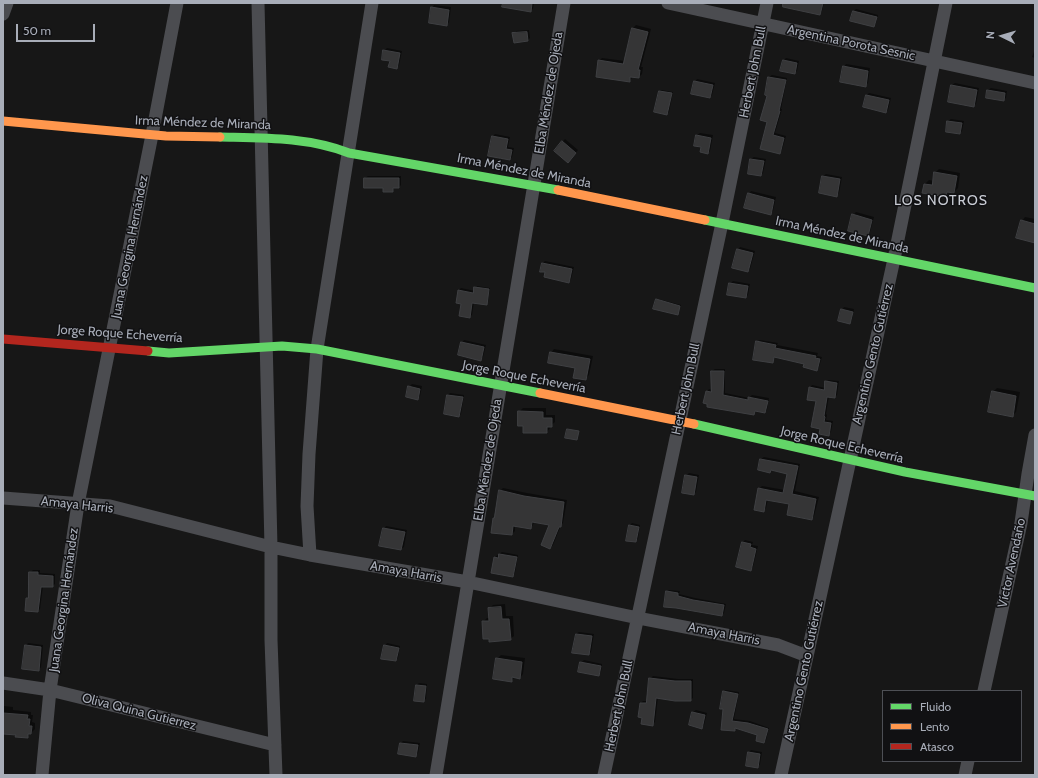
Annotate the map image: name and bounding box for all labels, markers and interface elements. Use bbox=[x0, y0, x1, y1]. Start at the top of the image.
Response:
scale bar bbox=[18, 16, 97, 42]
north arrow bbox=[982, 16, 1022, 56]
street label: Argentina Porota Sesnic bbox=[786, 22, 916, 64]
text: 50 m bbox=[23, 23, 51, 38]
street label: Herbert John Bull bbox=[736, 25, 770, 119]
text: N bbox=[983, 30, 997, 39]
street label: Elba Méndez de Ojeda bbox=[532, 31, 566, 155]
street label: Irma Méndez de Miranda bbox=[135, 113, 271, 133]
street label: Irma Méndez de Miranda bbox=[456, 150, 592, 192]
street label: Juana Georgina Hernández bbox=[108, 174, 152, 320]
district label: LOS NOTROS bbox=[894, 193, 988, 209]
street label: Irma Méndez de Miranda bbox=[774, 213, 910, 257]
street label: Argentino Gento Gutiérrez bbox=[849, 282, 897, 426]
street label: Jorge Roque Echeverría bbox=[57, 322, 183, 346]
street label: Herbert John Bull bbox=[669, 342, 703, 436]
street label: Jorge Roque Echeverría bbox=[461, 357, 587, 397]
street label: Elba Méndez de Ojeda bbox=[471, 398, 505, 522]
street label: Jorge Roque Echeverría bbox=[779, 423, 905, 467]
street label: Amaya Harris bbox=[40, 493, 114, 517]
street label: Víctor Avendaño bbox=[995, 517, 1029, 609]
street label: Juana Georgina Hernández bbox=[46, 527, 82, 673]
street label: Amaya Harris bbox=[369, 558, 443, 586]
street label: Argentino Gento Gutiérrez bbox=[781, 599, 827, 743]
street label: Amaya Harris bbox=[687, 619, 761, 649]
street label: Herbert John Bull bbox=[602, 659, 636, 753]
street label: Oliva Quina Gutierrez bbox=[80, 690, 198, 734]
legend bbox=[882, 690, 1022, 762]
text: Fluido bbox=[920, 699, 951, 714]
text: Lento bbox=[920, 719, 949, 734]
text: Atasco bbox=[920, 739, 954, 754]

